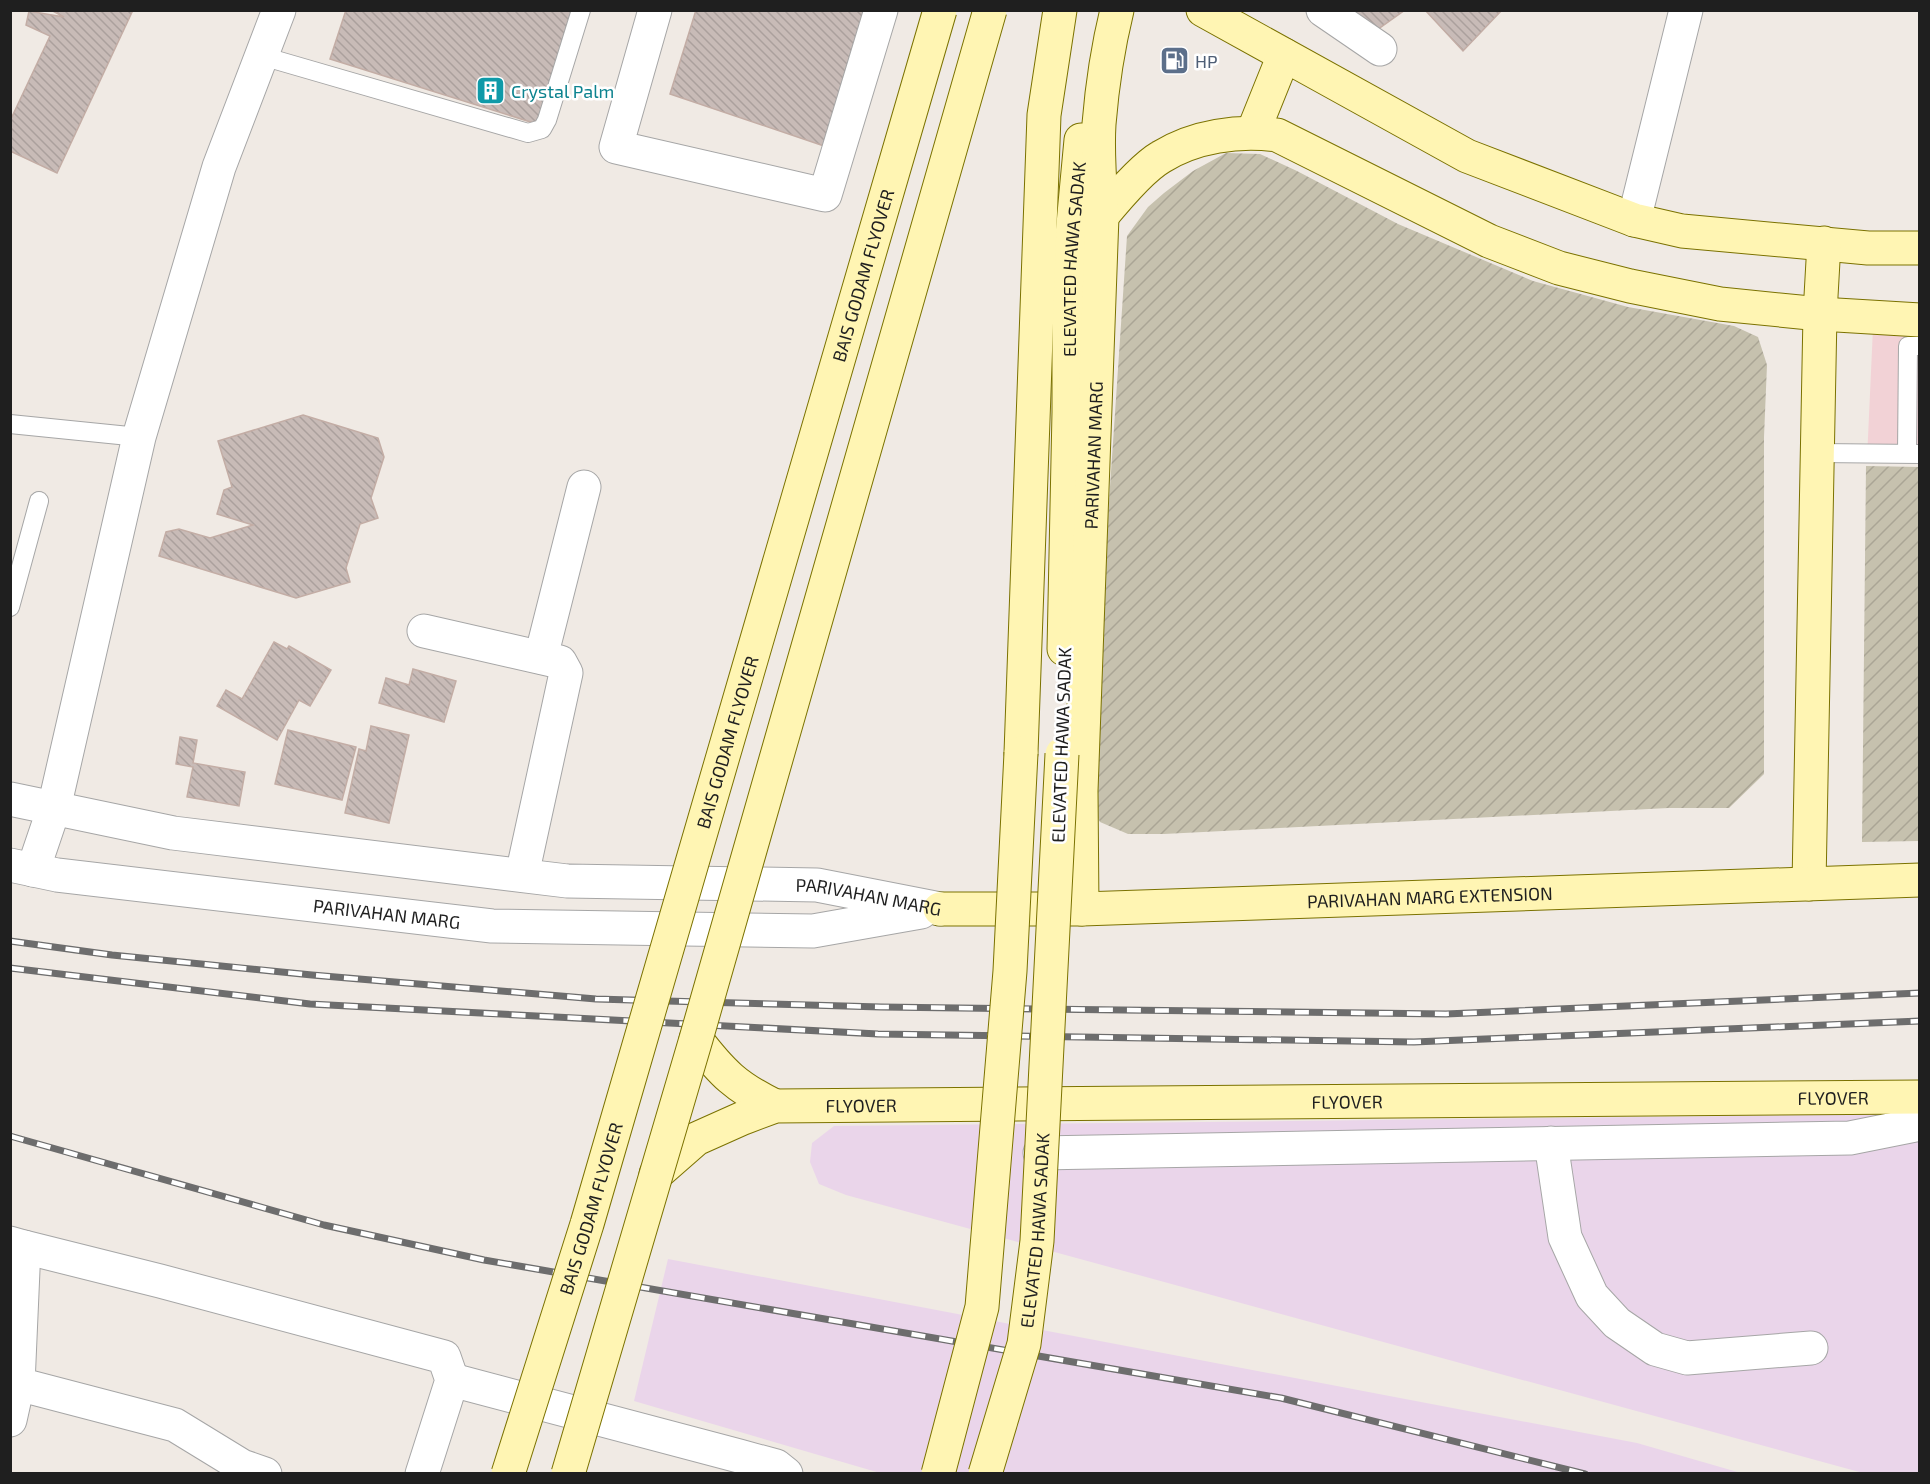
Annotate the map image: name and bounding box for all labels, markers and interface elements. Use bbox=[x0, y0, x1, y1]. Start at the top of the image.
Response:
fuel station icon: HP bbox=[1158, 45, 1190, 77]
place label: HP bbox=[1195, 50, 1218, 72]
building icon: Crystal Palm bbox=[474, 75, 506, 107]
place label: Crystal Palm bbox=[511, 80, 614, 102]
street label: ELEVATED HAWA SADAK bbox=[1058, 160, 1090, 357]
street label: BAIS GODAM FLYOVER bbox=[827, 187, 898, 364]
street label: PARIVAHAN MARG bbox=[1080, 381, 1107, 530]
street label: ELEVATED HAWA SADAK bbox=[1047, 646, 1075, 843]
street label: BAIS GODAM FLYOVER bbox=[692, 653, 763, 831]
street label: PARIVAHAN MARG bbox=[795, 874, 943, 920]
street label: PARIVAHAN MARG EXTENSION bbox=[1307, 882, 1553, 912]
street label: PARIVAHAN MARG bbox=[312, 894, 461, 933]
street label: FLYOVER bbox=[1797, 1086, 1869, 1109]
street label: FLYOVER bbox=[1311, 1090, 1383, 1113]
street label: FLYOVER bbox=[825, 1094, 897, 1117]
street label: BAIS GODAM FLYOVER bbox=[554, 1120, 627, 1298]
street label: ELEVATED HAWA SADAK bbox=[1015, 1132, 1054, 1329]

